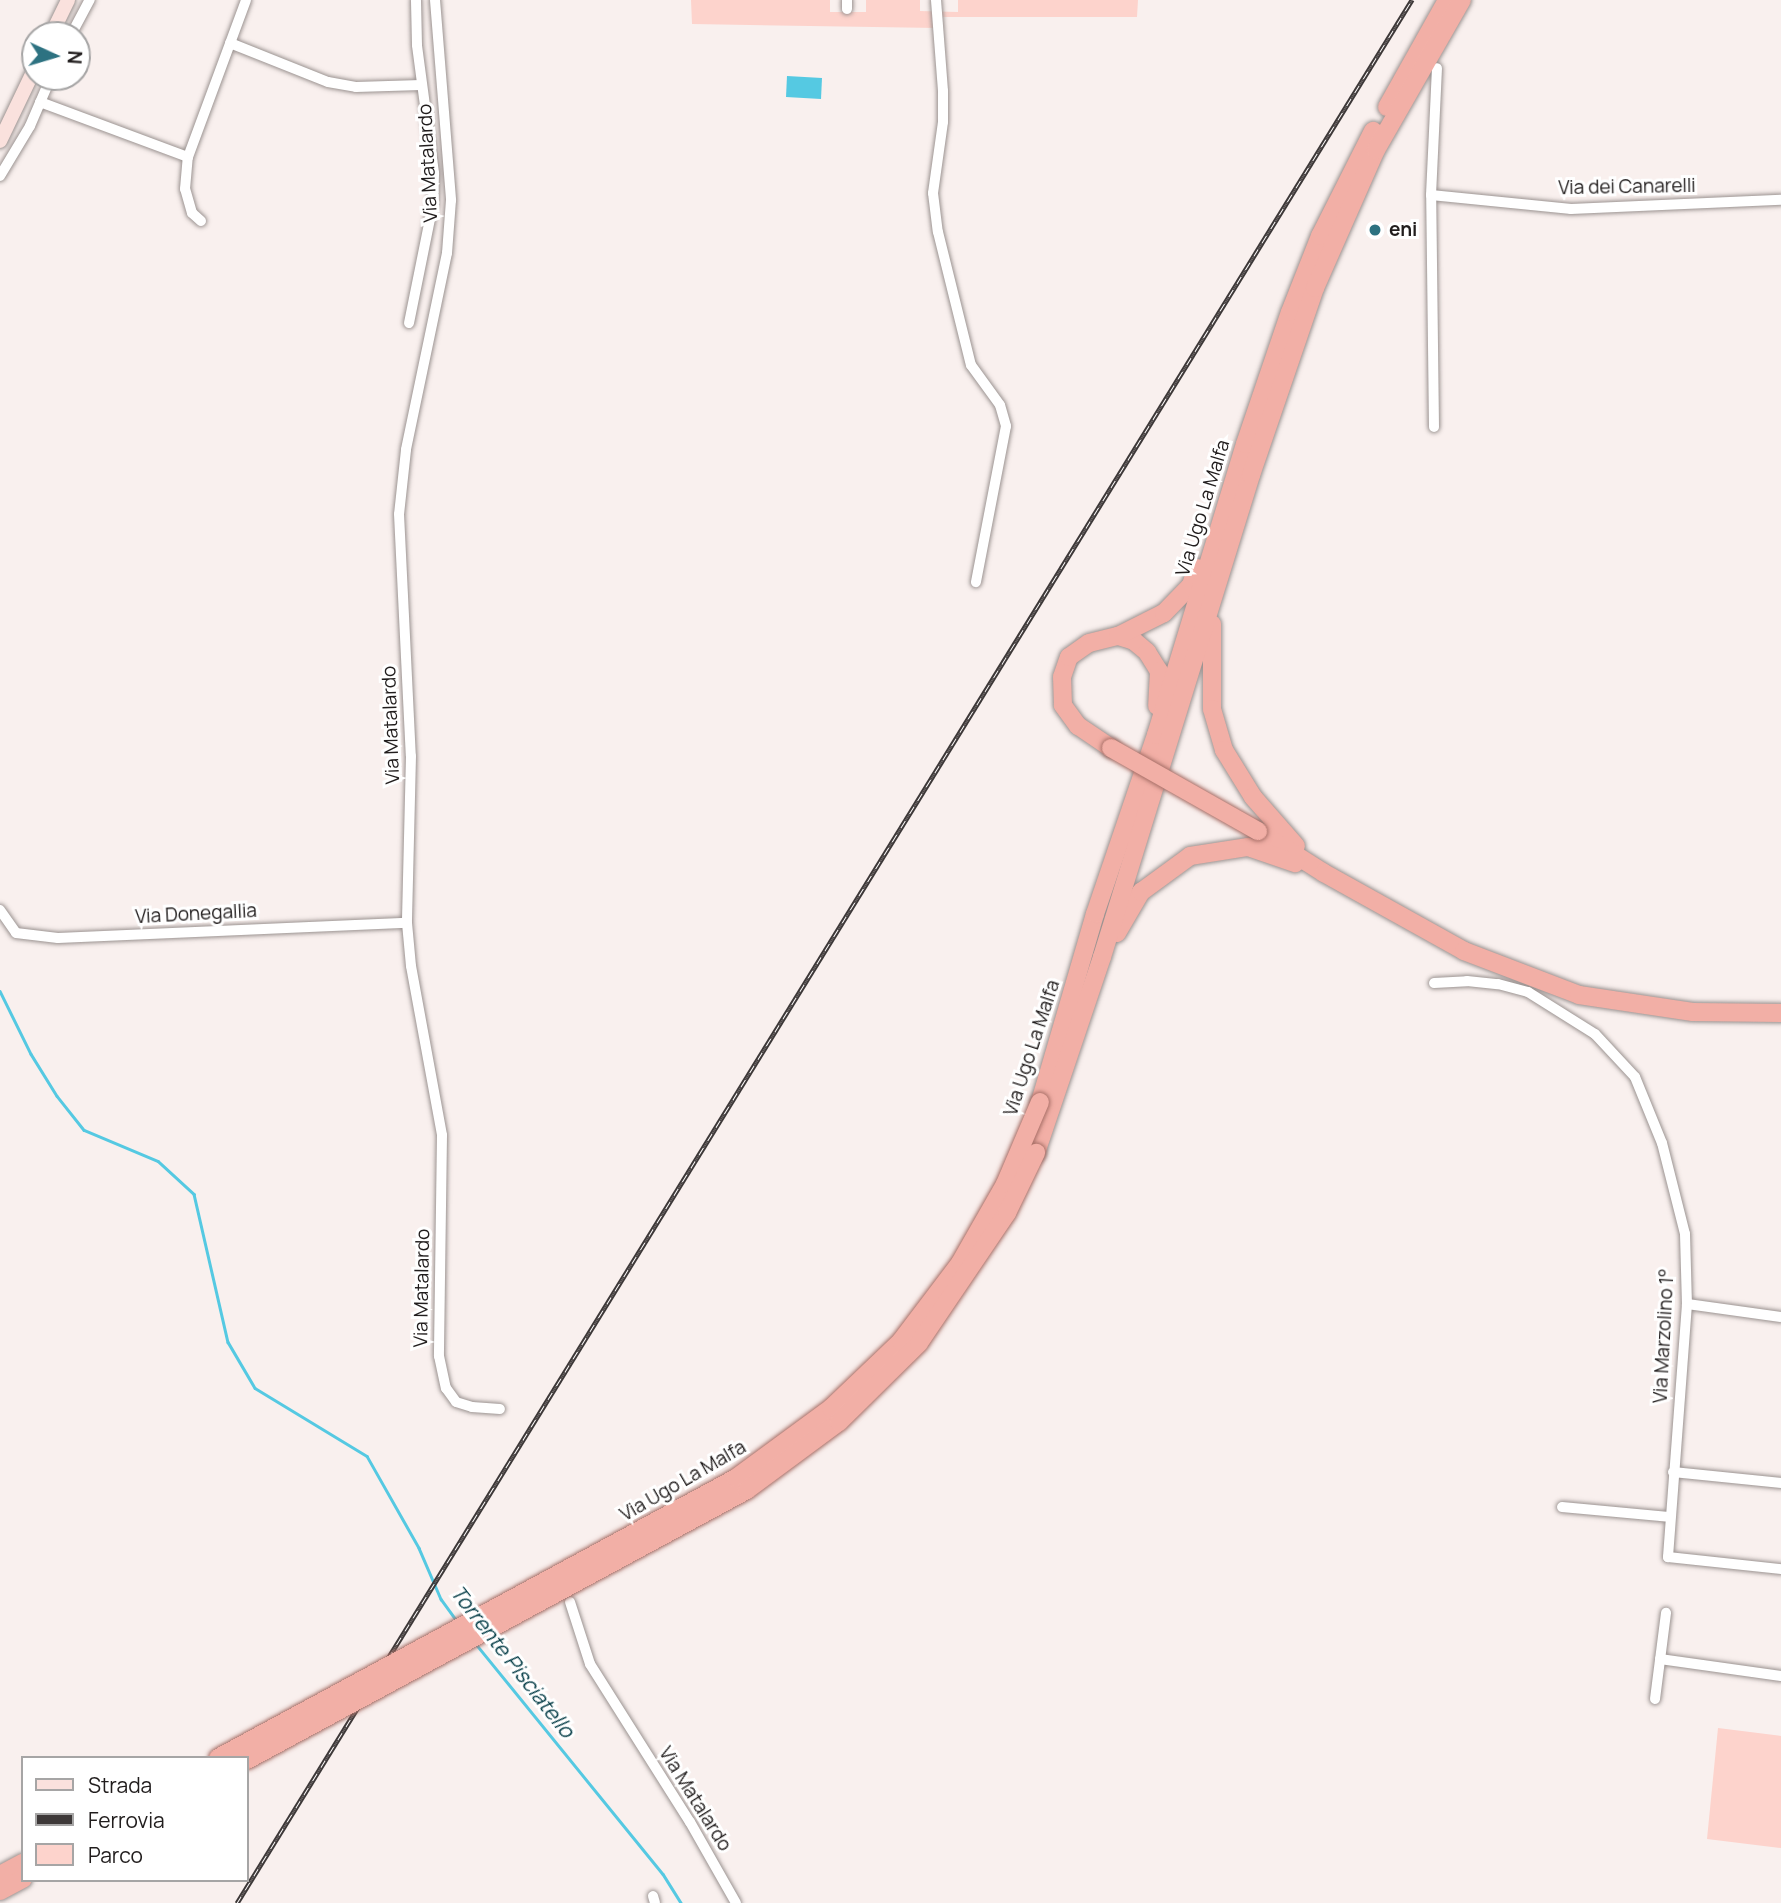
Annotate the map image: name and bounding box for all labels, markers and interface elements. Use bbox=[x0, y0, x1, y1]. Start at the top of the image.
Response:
north arrow bbox=[21, 21, 91, 91]
text: N bbox=[62, 50, 88, 65]
street label: Via Matalardo bbox=[414, 103, 442, 223]
street label: Via dei Canarelli bbox=[1558, 174, 1696, 200]
place label: eni bbox=[1389, 219, 1417, 241]
marker: eni bbox=[1367, 222, 1383, 238]
street label: Via Ugo La Malfa bbox=[1171, 437, 1235, 579]
street label: Via Matalardo bbox=[378, 665, 404, 785]
street label: Via Donegallia bbox=[135, 899, 257, 929]
street label: Via Ugo La Malfa bbox=[999, 977, 1065, 1119]
street label: Via Matalardo bbox=[410, 1228, 434, 1348]
street label: Via Marzolino 1° bbox=[1649, 1268, 1679, 1404]
street label: Via Ugo La Malfa bbox=[616, 1436, 750, 1526]
water label: Torrente Pisciatello bbox=[446, 1580, 580, 1742]
street label: Via Matalardo bbox=[654, 1743, 736, 1855]
legend bbox=[21, 1756, 248, 1882]
text: Strada bbox=[88, 1771, 152, 1799]
text: Ferrovia bbox=[88, 1806, 165, 1834]
text: Parco bbox=[88, 1841, 143, 1869]

